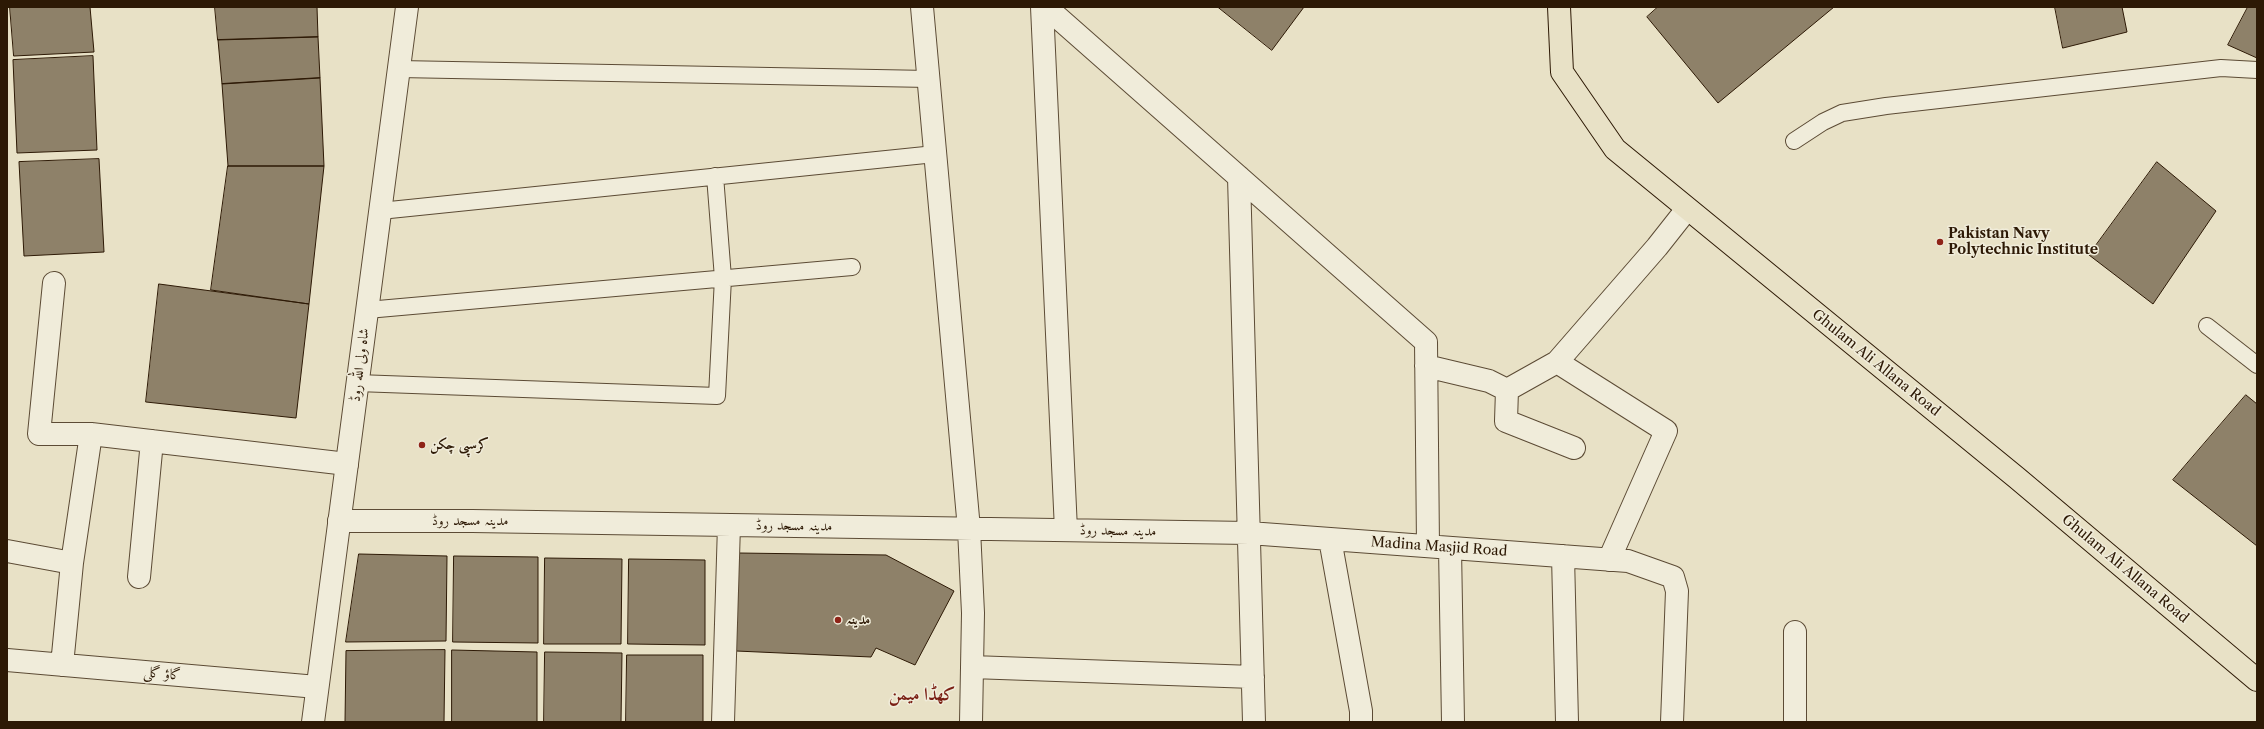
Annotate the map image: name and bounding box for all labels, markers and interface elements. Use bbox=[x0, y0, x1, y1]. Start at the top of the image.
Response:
place label: Pakistan Navy Polytechnic Institute bbox=[1948, 226, 2098, 258]
marker: Pakistan Navy Polytechnic Institute bbox=[1935, 237, 1945, 247]
street label: Ghulam Ali Allana Road bbox=[1809, 306, 1943, 420]
street label: شاہ ولی اللہ روڈ bbox=[347, 327, 373, 403]
place label: کرسپی چکن bbox=[430, 437, 489, 453]
marker: کرسپی چکن bbox=[417, 440, 427, 450]
street label: Ghulam Ali Allana Road bbox=[2058, 511, 2192, 627]
street label: مدینہ مسجد روڈ bbox=[432, 513, 508, 529]
street label: مدینہ مسجد روڈ bbox=[756, 517, 832, 535]
street label: مدینہ مسجد روڈ bbox=[1080, 522, 1156, 540]
street label: Madina Masjid Road bbox=[1370, 534, 1508, 560]
place label: مدینہ bbox=[846, 612, 870, 628]
marker: مدینہ bbox=[833, 615, 843, 625]
street label: گاؤ گلی bbox=[143, 664, 181, 684]
district label: کھڈا میمن bbox=[889, 684, 955, 706]

